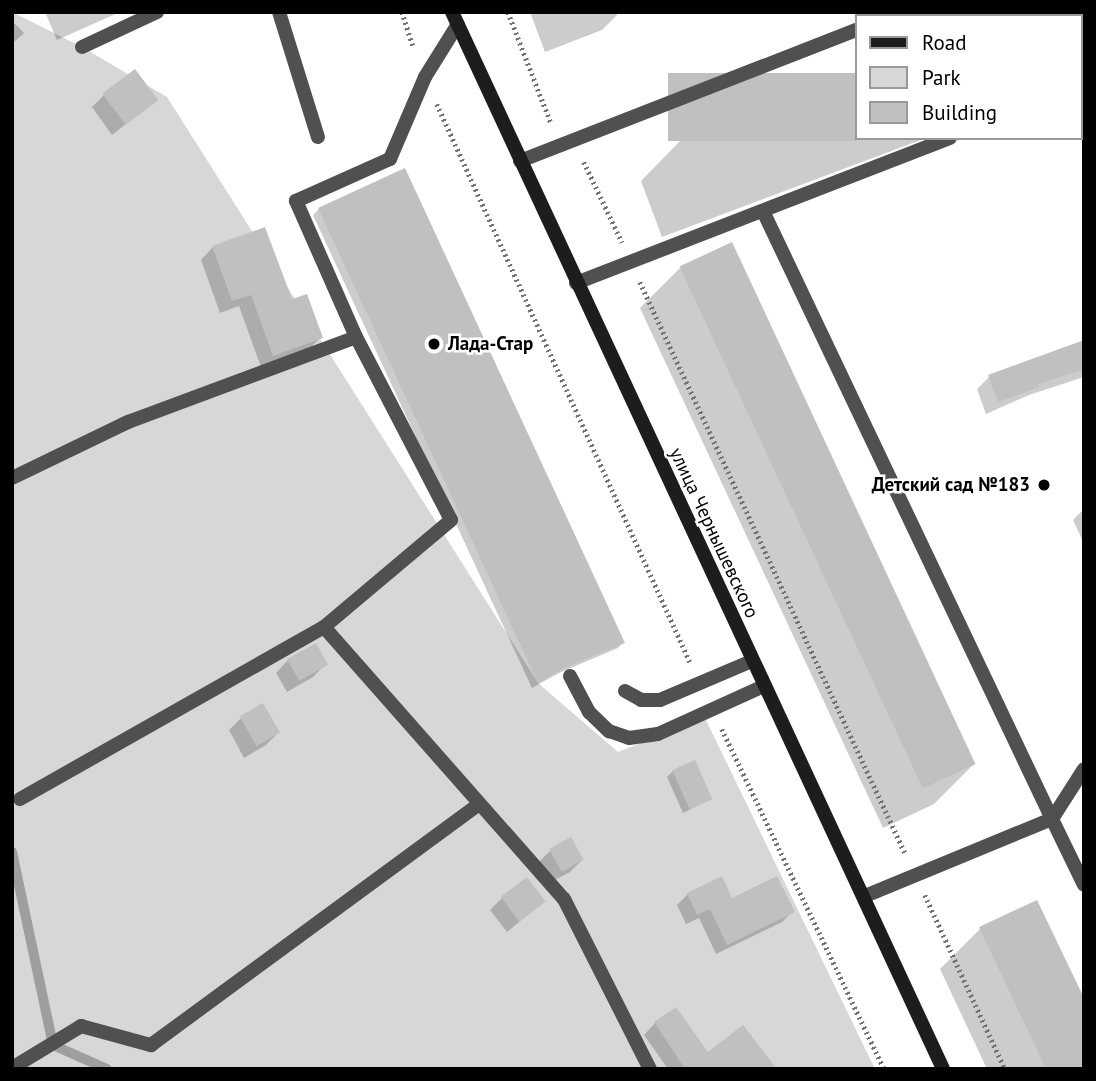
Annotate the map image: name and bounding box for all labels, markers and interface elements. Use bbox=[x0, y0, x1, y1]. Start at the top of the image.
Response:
legend bbox=[855, 14, 1082, 140]
text: Road bbox=[922, 29, 966, 56]
text: Park bbox=[922, 64, 961, 91]
text: Building bbox=[922, 99, 997, 126]
place label: Лада-Стар bbox=[448, 333, 533, 355]
marker: Лада-Стар bbox=[426, 336, 442, 352]
street label: улица Чернышевского bbox=[665, 444, 763, 622]
place label: Детский сад №183 bbox=[872, 474, 1030, 496]
marker: Детский сад №183 bbox=[1036, 477, 1052, 493]

